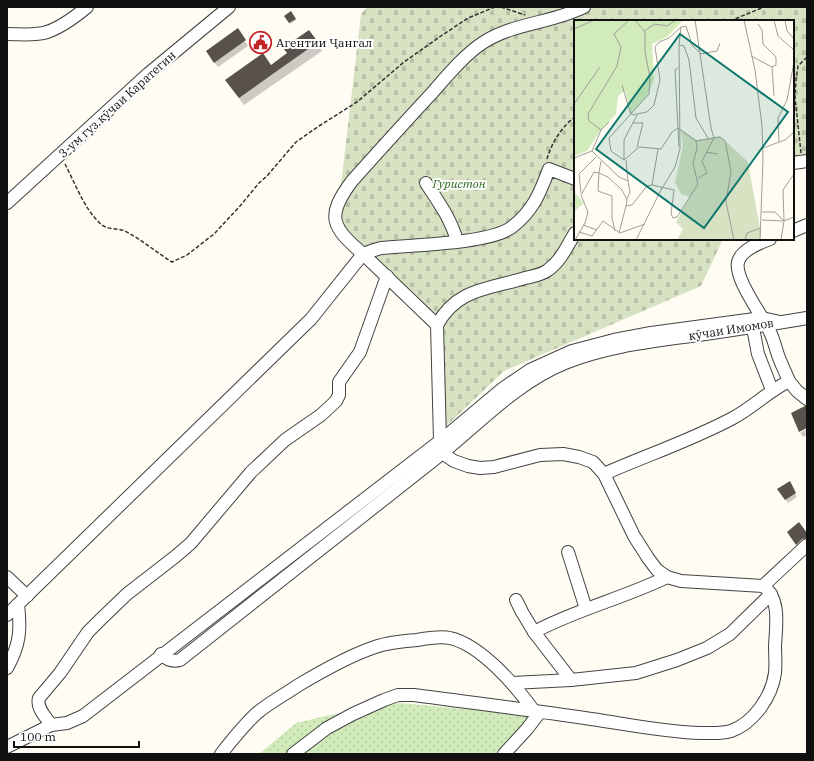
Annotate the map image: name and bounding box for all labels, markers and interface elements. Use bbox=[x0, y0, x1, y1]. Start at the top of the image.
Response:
inset map bbox=[574, 20, 794, 240]
public building icon: Агентии Ҷангал bbox=[248, 29, 274, 55]
place label: Агентии Ҷангал bbox=[276, 35, 372, 50]
street label: 3-ум гуз.кӯчаи Каратегин bbox=[55, 47, 179, 161]
park label: Гуристон bbox=[431, 176, 486, 191]
street label: кӯчаи Имомов bbox=[687, 315, 775, 343]
scale bar bbox=[14, 723, 139, 749]
text: 100 m bbox=[20, 729, 56, 744]

